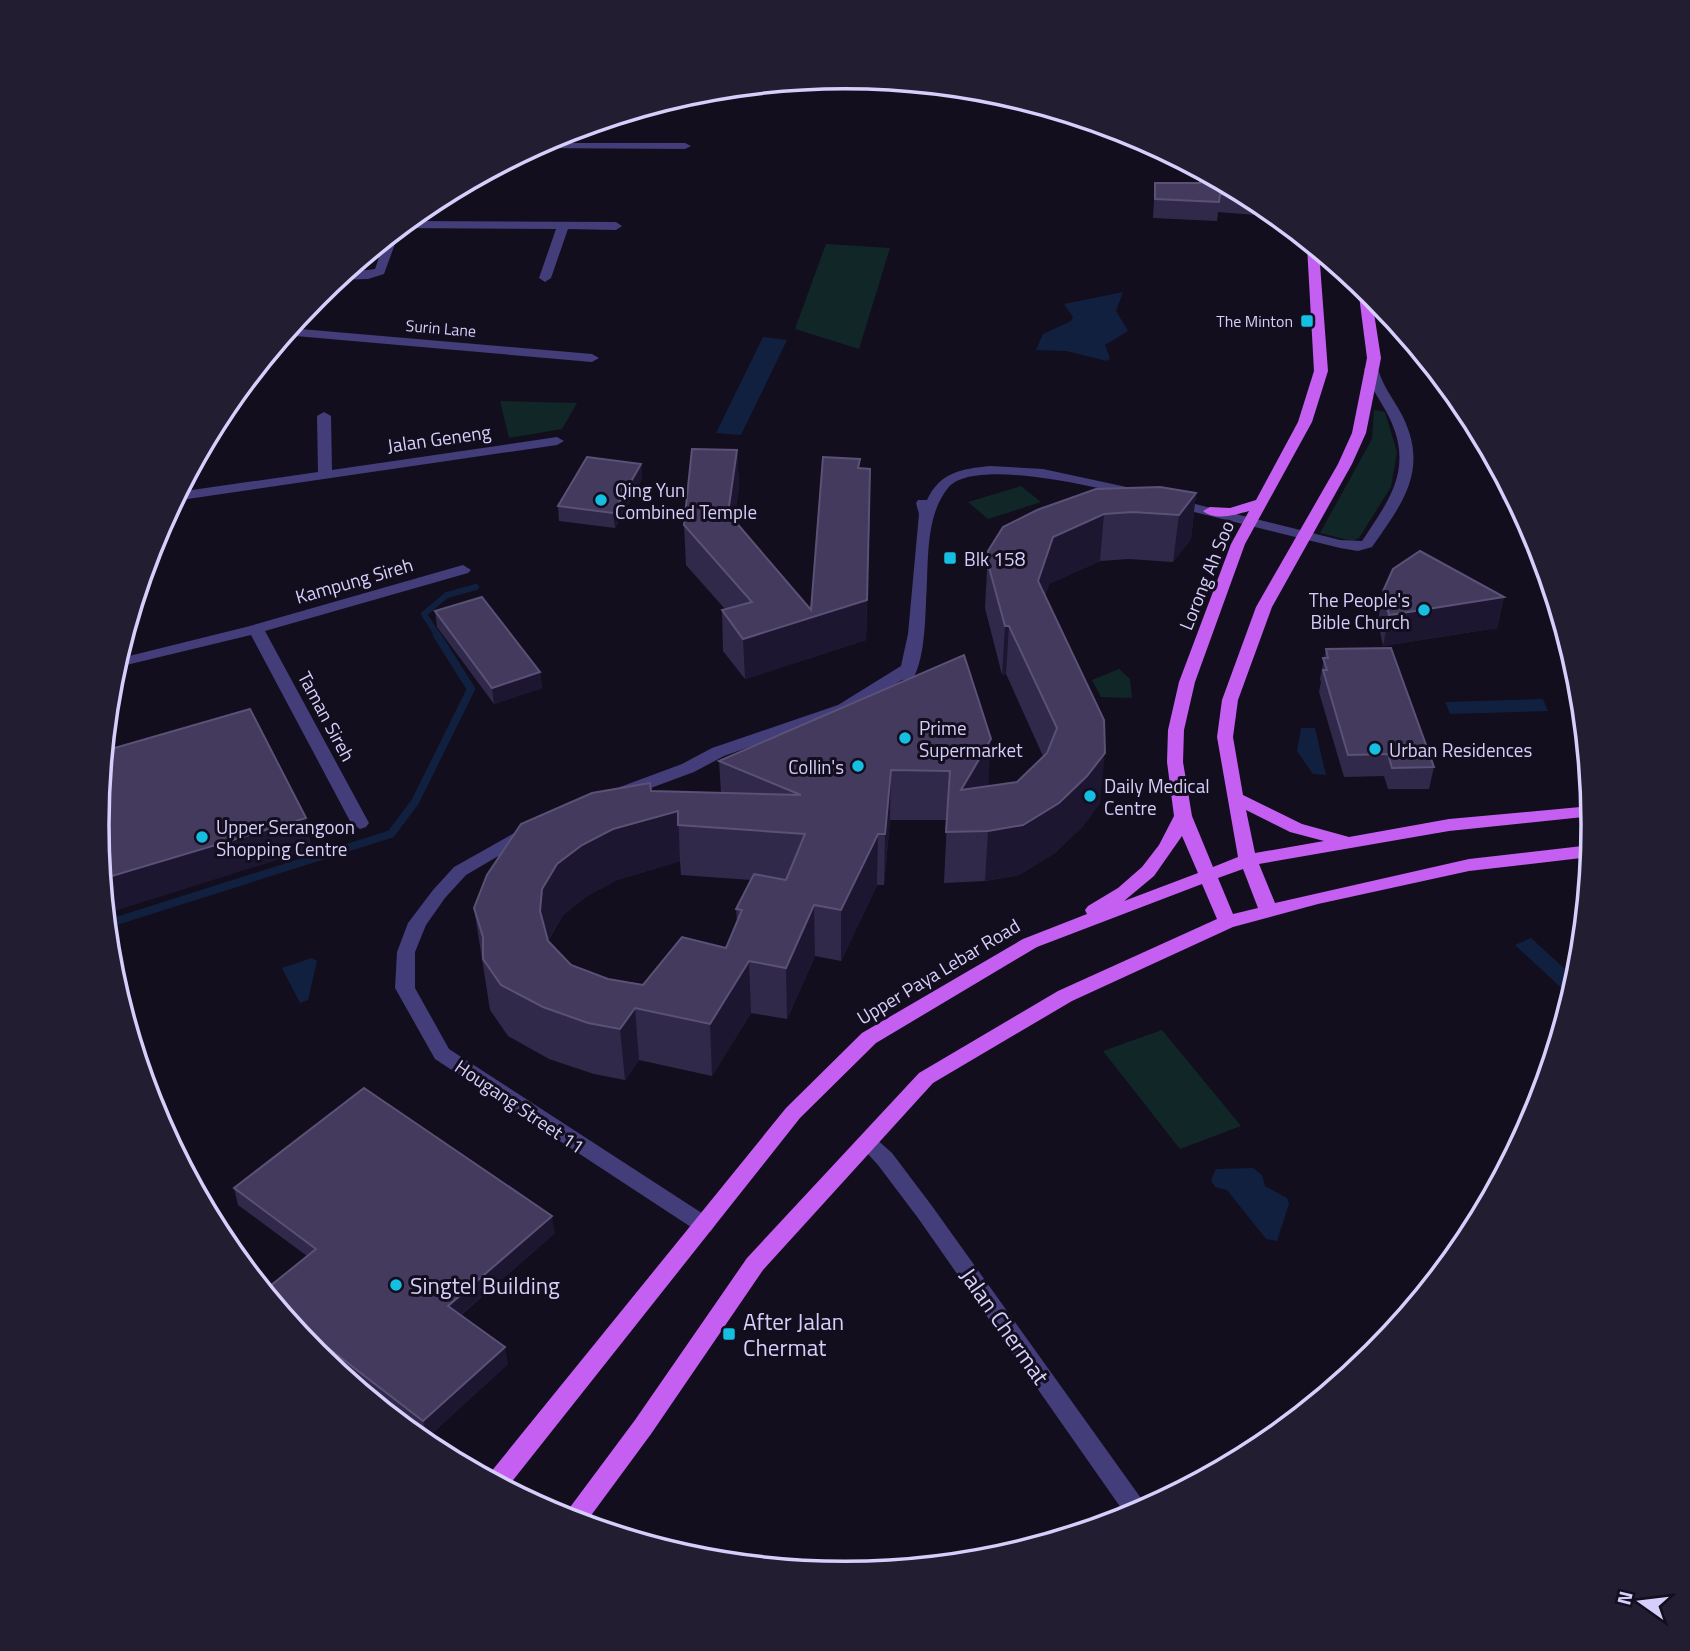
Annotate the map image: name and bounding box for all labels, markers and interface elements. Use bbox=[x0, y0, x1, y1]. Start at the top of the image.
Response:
place label: The Minton bbox=[1216, 309, 1293, 333]
street label: Surin Lane bbox=[405, 313, 477, 343]
marker: The Minton bbox=[1299, 313, 1315, 329]
street label: Jalan Geneng bbox=[385, 416, 493, 460]
place label: Qing Yun Combined Temple bbox=[615, 475, 757, 526]
marker: Qing Yun Combined Temple bbox=[593, 492, 609, 508]
street label: Lorong Ah Soo bbox=[1171, 516, 1241, 634]
place label: Blk 158 bbox=[964, 544, 1026, 573]
street label: Kampung Sireh bbox=[292, 549, 416, 611]
marker: Blk 158 bbox=[942, 550, 958, 566]
place label: The People's Bible Church bbox=[1309, 585, 1410, 636]
marker: The People's Bible Church bbox=[1416, 602, 1432, 618]
street label: Taman Sireh bbox=[291, 666, 363, 766]
place label: Prime Supermarket bbox=[919, 713, 1023, 764]
marker: Prime Supermarket bbox=[897, 730, 913, 746]
place label: Urban Residences bbox=[1389, 735, 1532, 764]
marker: Urban Residences bbox=[1367, 741, 1383, 757]
place label: Collin's bbox=[788, 752, 844, 781]
marker: Collin's bbox=[850, 758, 866, 774]
place label: Daily Medical Centre bbox=[1104, 771, 1210, 822]
marker: Daily Medical Centre bbox=[1082, 788, 1098, 804]
place label: Upper Serangoon Shopping Centre bbox=[216, 812, 355, 863]
marker: Upper Serangoon Shopping Centre bbox=[194, 829, 210, 845]
street label: Upper Paya Lebar Road bbox=[851, 911, 1025, 1031]
street label: Hougang Street 11 bbox=[449, 1052, 591, 1160]
street label: Jalan Chermat bbox=[952, 1260, 1058, 1392]
place label: Singtel Building bbox=[410, 1268, 560, 1303]
marker: Singtel Building bbox=[388, 1277, 404, 1293]
place label: After Jalan Chermat bbox=[743, 1304, 844, 1365]
marker: After Jalan Chermat bbox=[721, 1326, 737, 1342]
north arrow bbox=[1606, 1567, 1676, 1637]
text: N bbox=[1608, 1588, 1640, 1608]

